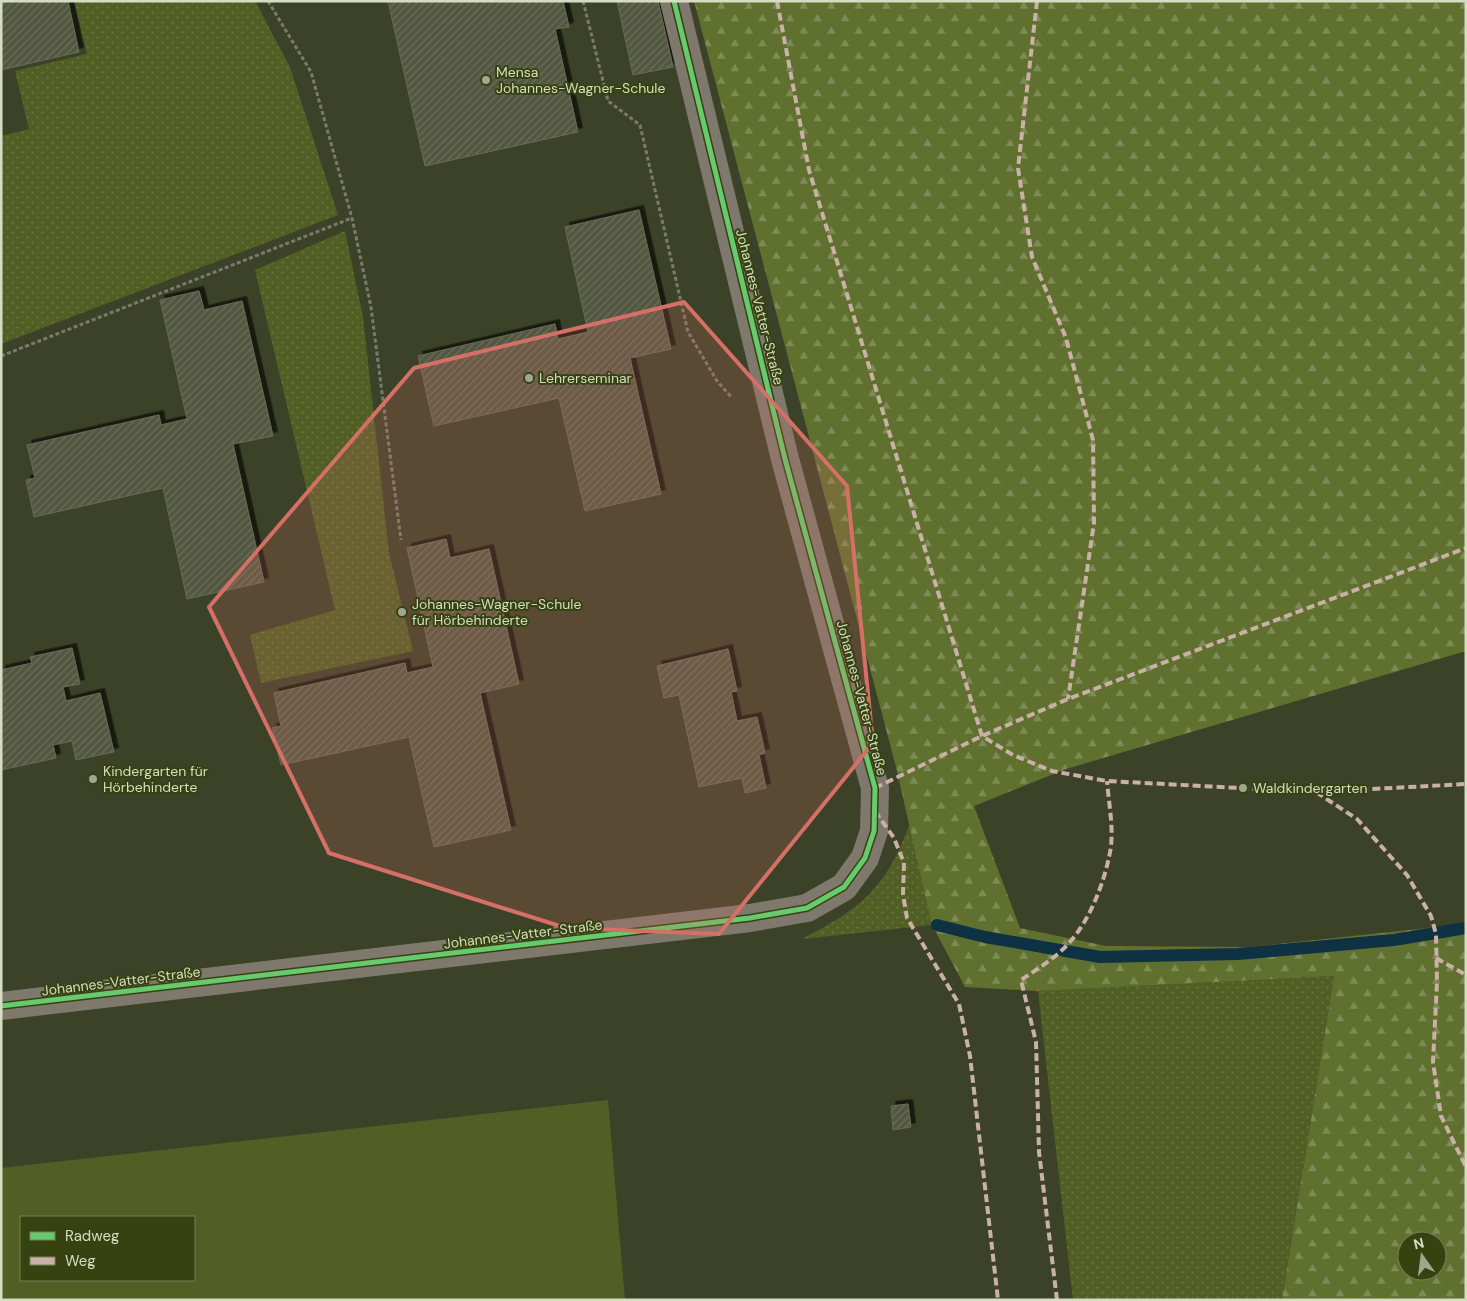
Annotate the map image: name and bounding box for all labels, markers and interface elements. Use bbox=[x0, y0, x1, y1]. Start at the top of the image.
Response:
place label: Mensa Johannes-Wagner-Schule bbox=[496, 63, 665, 97]
marker: Mensa Johannes-Wagner-Schule bbox=[480, 74, 492, 86]
street label: Johannes-Vatter-Straße bbox=[732, 227, 788, 387]
place label: Lehrerseminar bbox=[539, 369, 632, 387]
marker: Lehrerseminar bbox=[523, 372, 535, 384]
place label: Johannes-Wagner-Schule für Hörbehinderte bbox=[412, 595, 581, 629]
marker: Johannes-Wagner-Schule für Hörbehinderte bbox=[396, 606, 408, 618]
street label: Johannes-Vatter-Straße bbox=[833, 618, 891, 778]
place label: Kindergarten für Hörbehinderte bbox=[103, 762, 208, 796]
marker: Kindergarten für Hörbehinderte bbox=[87, 773, 99, 785]
place label: Waldkindergarten bbox=[1253, 779, 1367, 797]
marker: Waldkindergarten bbox=[1237, 782, 1249, 794]
street label: Johannes-Vatter-Straße bbox=[443, 915, 604, 953]
street label: Johannes-Vatter-Straße bbox=[41, 962, 202, 1000]
legend bbox=[20, 1216, 195, 1281]
text: Radweg bbox=[65, 1226, 119, 1246]
north arrow bbox=[1397, 1231, 1447, 1281]
text: N bbox=[1412, 1233, 1426, 1253]
text: Weg bbox=[65, 1251, 96, 1271]

